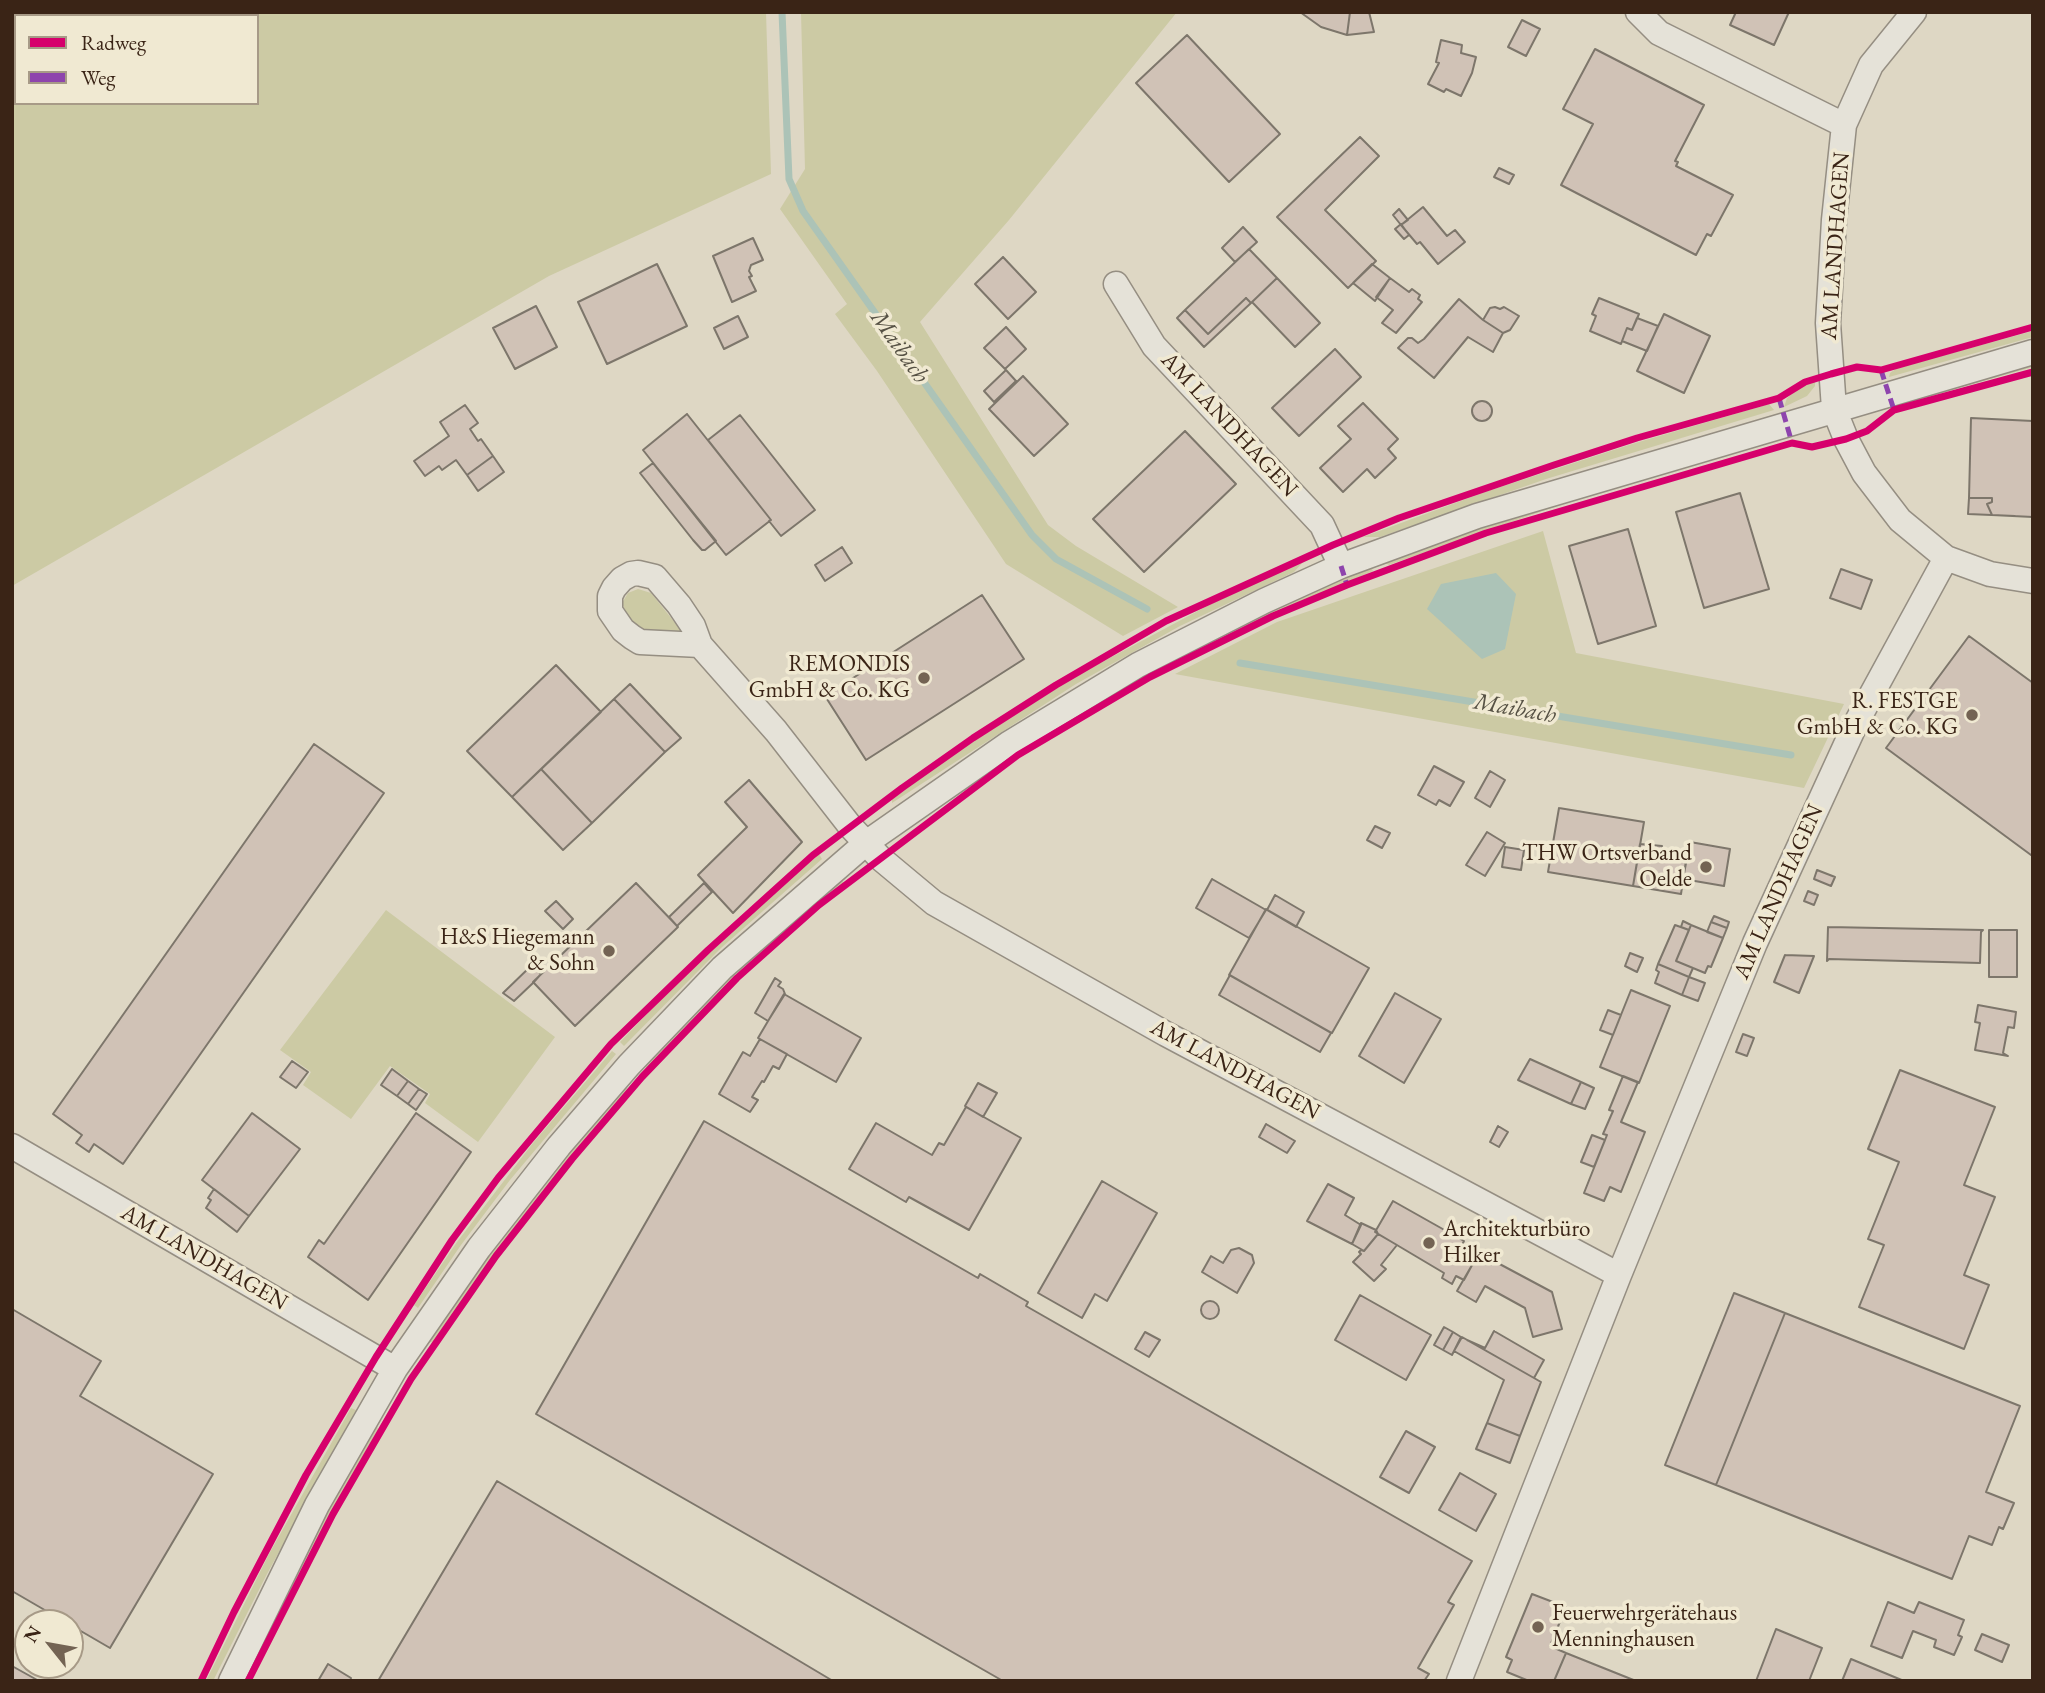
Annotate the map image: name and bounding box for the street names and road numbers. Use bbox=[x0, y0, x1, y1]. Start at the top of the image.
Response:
street label: AM LANDHAGEN bbox=[1816, 151, 1856, 341]
street label: AM LANDHAGEN bbox=[1155, 347, 1303, 503]
street label: AM LANDHAGEN bbox=[1728, 801, 1830, 983]
street label: AM LANDHAGEN bbox=[1146, 1014, 1324, 1126]
street label: AM LANDHAGEN bbox=[116, 1199, 292, 1317]

